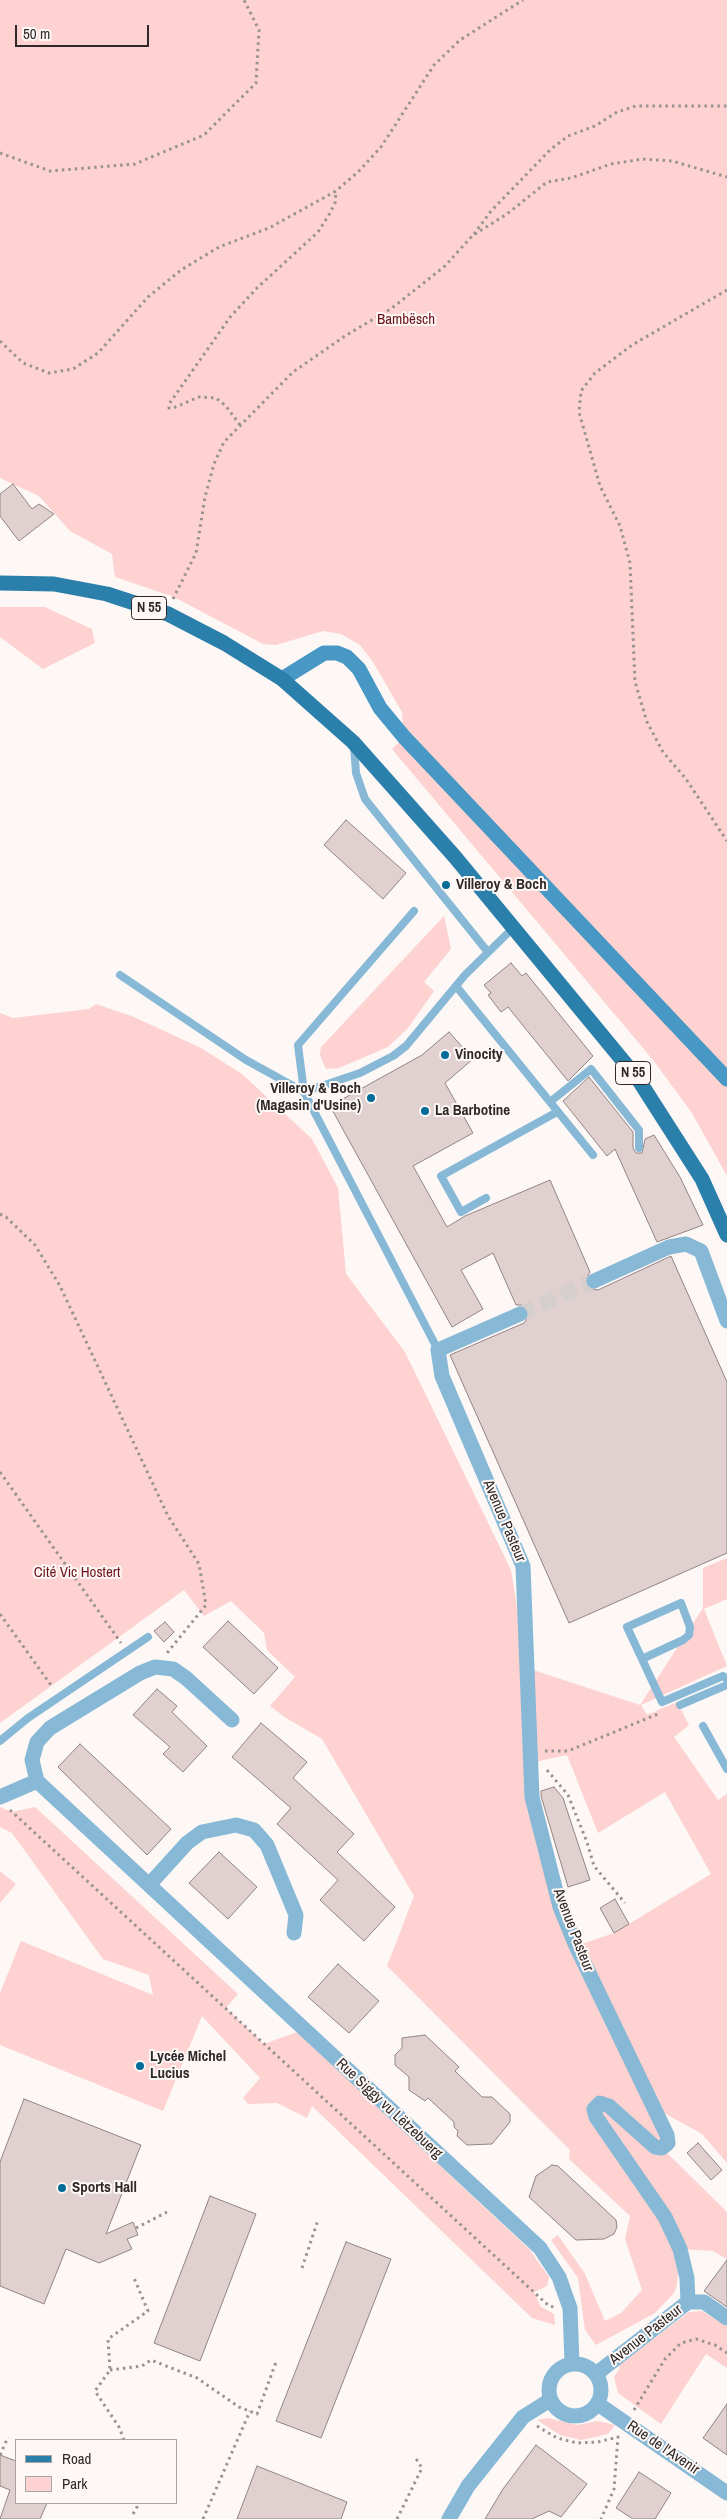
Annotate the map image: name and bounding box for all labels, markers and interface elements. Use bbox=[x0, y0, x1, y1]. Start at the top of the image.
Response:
scale bar bbox=[18, 15, 151, 47]
text: 50 m bbox=[23, 23, 50, 44]
park label: Bambësch bbox=[377, 311, 435, 329]
road number: N 55 bbox=[132, 596, 166, 620]
place label: Villeroy & Boch bbox=[456, 876, 547, 894]
marker: Villeroy & Boch bbox=[440, 879, 452, 891]
place label: Vinocity bbox=[455, 1046, 503, 1064]
marker: Vinocity bbox=[439, 1049, 451, 1061]
road number: N 55 bbox=[616, 1062, 650, 1084]
place label: Villeroy & Boch (Magasin d'Usine) bbox=[256, 1080, 361, 1115]
marker: Villeroy & Boch (Magasin d'Usine) bbox=[365, 1092, 377, 1104]
place label: La Barbotine bbox=[435, 1102, 510, 1120]
marker: La Barbotine bbox=[419, 1105, 431, 1117]
street label: Avenue Pasteur bbox=[479, 1477, 529, 1565]
park label: Cité Vic Hostert bbox=[34, 1564, 120, 1582]
street label: Avenue Pasteur bbox=[549, 1886, 597, 1974]
place label: Lycée Michel Lucius bbox=[150, 2048, 226, 2083]
street label: Rue Siggy vu Lëtzebuerg bbox=[332, 2055, 446, 2163]
marker: Lycée Michel Lucius bbox=[134, 2060, 146, 2072]
place label: Sports Hall bbox=[72, 2179, 137, 2197]
marker: Sports Hall bbox=[56, 2182, 68, 2194]
street label: Avenue Pasteur bbox=[606, 2301, 686, 2369]
street label: Rue de l'Avenir bbox=[623, 2417, 703, 2479]
legend bbox=[15, 2439, 178, 2504]
text: Road bbox=[62, 2448, 91, 2469]
text: Park bbox=[62, 2473, 87, 2494]

